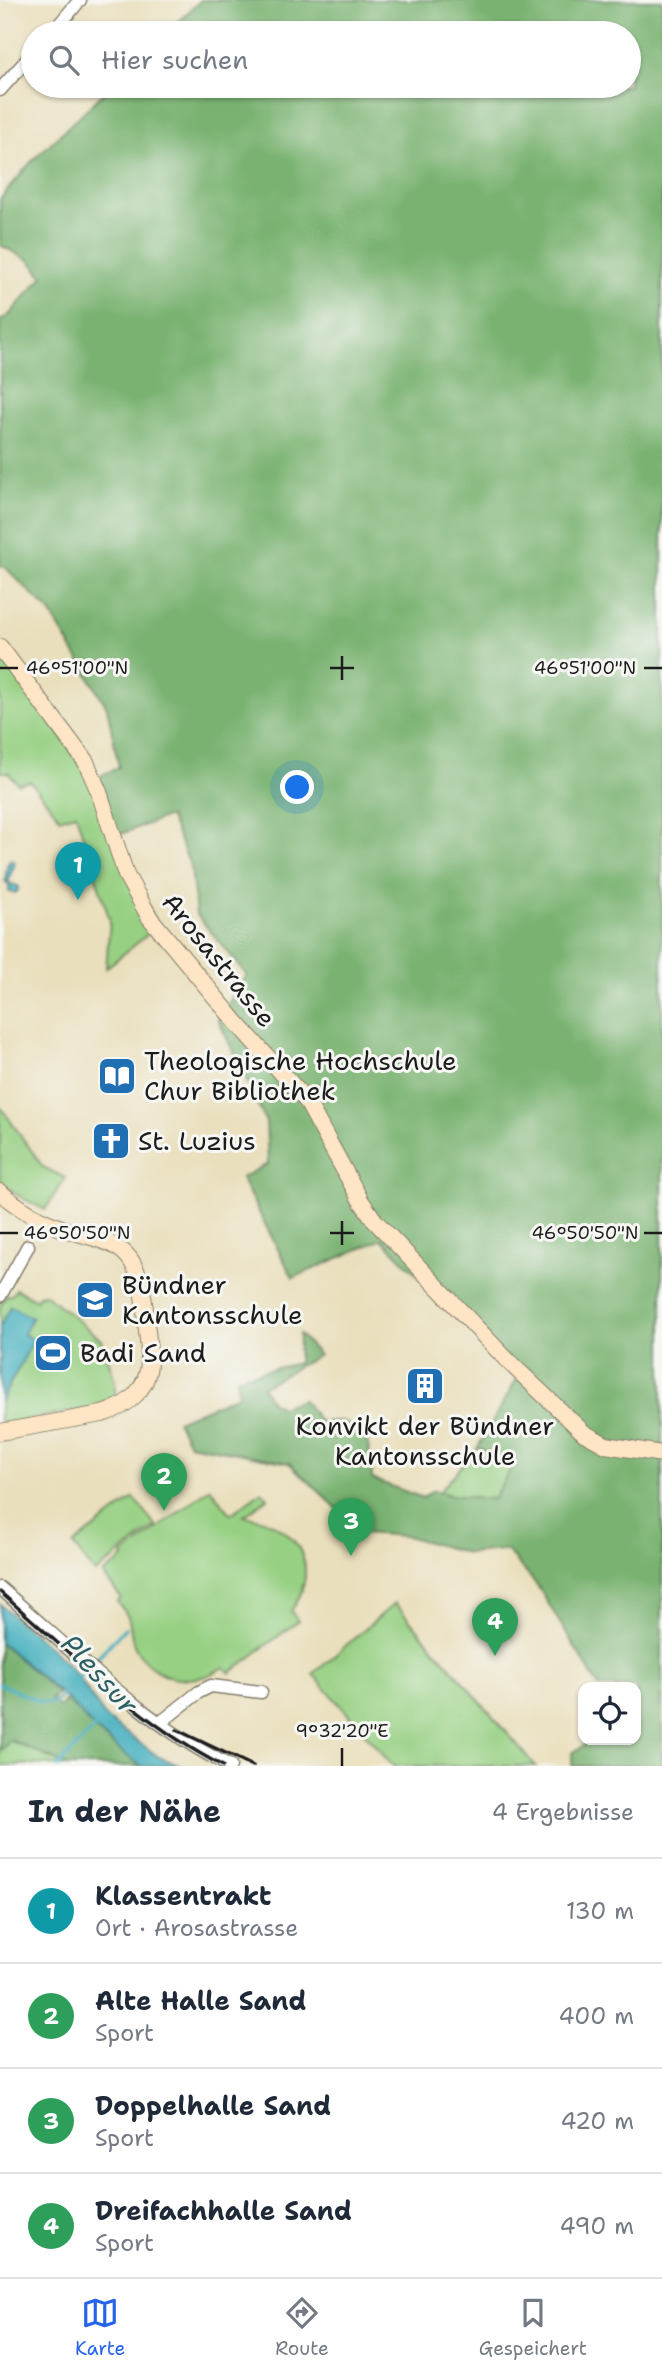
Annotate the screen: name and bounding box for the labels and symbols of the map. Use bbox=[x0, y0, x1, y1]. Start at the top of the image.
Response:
text: 46°51'00"N bbox=[26, 656, 128, 680]
text: 46°51'00"N bbox=[534, 656, 636, 680]
your location bbox=[280, 770, 314, 804]
pin: 1 bbox=[55, 842, 101, 900]
street label: Arosastrasse bbox=[154, 885, 284, 1034]
place label: Theologische Hochschule Chur Bibliothek bbox=[144, 1043, 457, 1108]
library icon: Theologische Hochschule Chur Bibliothek bbox=[96, 1055, 138, 1097]
church icon: St. Luzius bbox=[90, 1120, 132, 1162]
place label: St. Luzius bbox=[138, 1123, 256, 1158]
text: 46°50'50"N bbox=[24, 1221, 130, 1245]
text: 46°50'50"N bbox=[532, 1221, 638, 1245]
place label: Bündner Kantonsschule bbox=[122, 1267, 303, 1332]
school or university icon: Bündner Kantonsschule bbox=[74, 1279, 116, 1321]
sports icon: Badi Sand bbox=[32, 1332, 74, 1374]
place label: Badi Sand bbox=[80, 1335, 206, 1370]
building icon: Konvikt der Bündner Kantonsschule bbox=[404, 1365, 446, 1407]
place label: Konvikt der Bündner Kantonsschule bbox=[296, 1408, 554, 1473]
pin: 2 bbox=[141, 1453, 187, 1511]
pin: 3 bbox=[328, 1498, 374, 1556]
pin: 4 bbox=[472, 1598, 518, 1656]
water label: Plessur bbox=[53, 1625, 148, 1723]
text: 9°32'20"E bbox=[295, 1719, 389, 1743]

